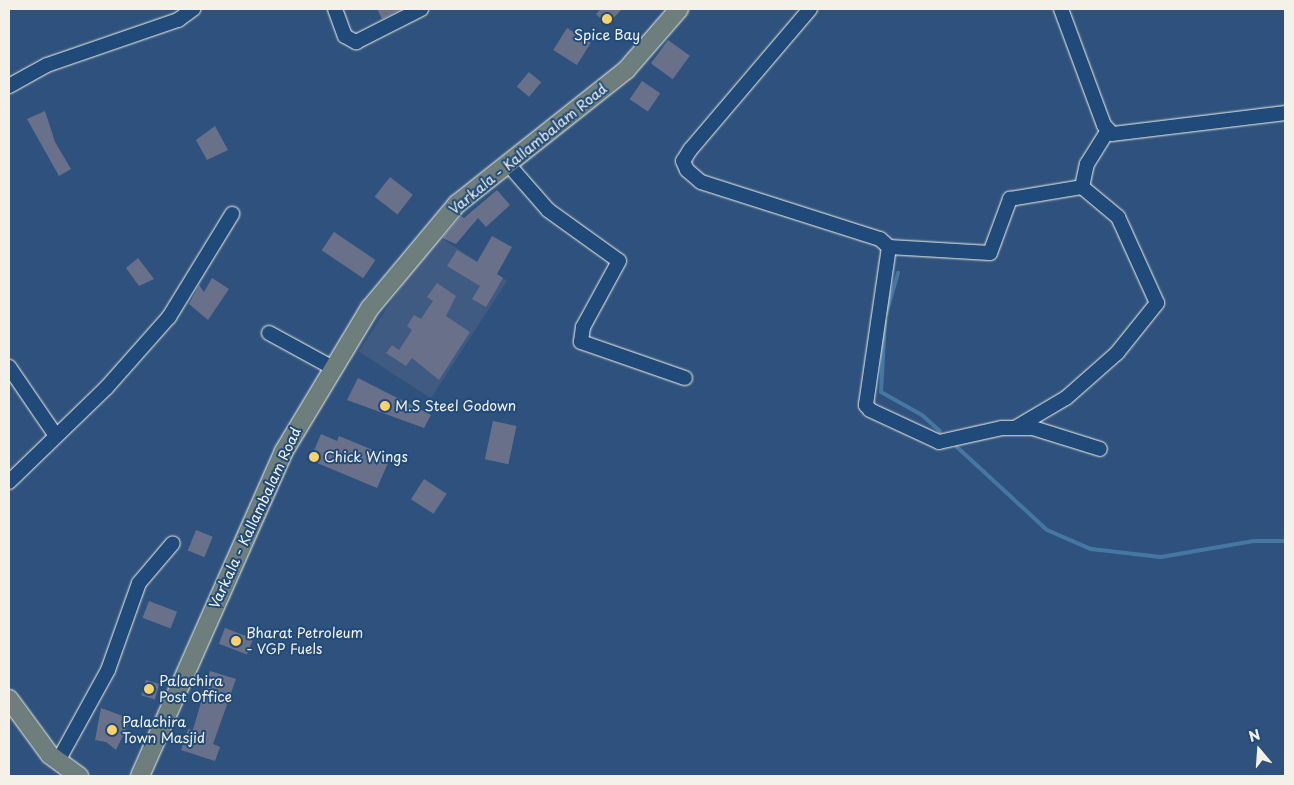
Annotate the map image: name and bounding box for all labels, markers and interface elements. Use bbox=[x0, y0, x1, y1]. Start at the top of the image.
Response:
marker: Spice Bay bbox=[601, 13, 613, 25]
place label: Spice Bay bbox=[574, 27, 640, 43]
street label: Varkala - Kallambalam Road bbox=[446, 80, 610, 218]
place label: M.S Steel Godown bbox=[395, 398, 518, 414]
marker: M.S Steel Godown bbox=[379, 400, 391, 412]
street label: Varkala - Kallambalam Road bbox=[206, 425, 304, 611]
place label: Chick Wings bbox=[324, 449, 409, 465]
marker: Chick Wings bbox=[308, 451, 320, 463]
place label: Bharat Petroleum - VGP Fuels bbox=[246, 625, 363, 658]
marker: Bharat Petroleum - VGP Fuels bbox=[230, 635, 242, 647]
place label: Palachira Post Office bbox=[159, 673, 232, 706]
marker: Palachira Post Office bbox=[143, 683, 155, 695]
place label: Palachira Town Masjid bbox=[122, 714, 205, 746]
marker: Palachira Town Masjid bbox=[106, 724, 118, 736]
text: N bbox=[1246, 724, 1263, 747]
north arrow bbox=[1234, 725, 1284, 775]

